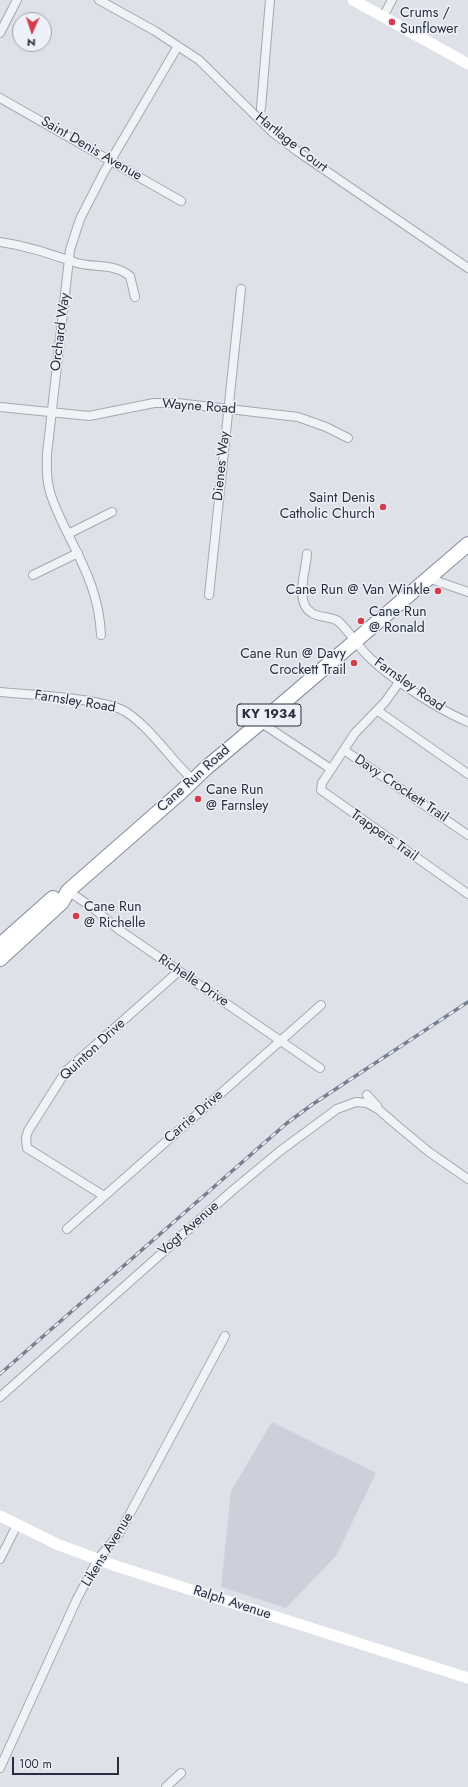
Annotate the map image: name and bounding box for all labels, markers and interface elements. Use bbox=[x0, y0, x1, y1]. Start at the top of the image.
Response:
place label: Crums / Sunflower bbox=[400, 6, 458, 38]
north arrow bbox=[12, 12, 52, 52]
marker: Crums / Sunflower bbox=[387, 17, 397, 27]
text: N bbox=[27, 35, 36, 51]
street label: Hartlage Court bbox=[252, 110, 330, 176]
street label: Saint Denis Avenue bbox=[37, 113, 145, 185]
street label: Orchard Way bbox=[48, 292, 74, 372]
street label: Wayne Road bbox=[161, 396, 237, 418]
street label: Dienes Way bbox=[210, 430, 234, 502]
place label: Saint Denis Catholic Church bbox=[280, 491, 375, 524]
marker: Saint Denis Catholic Church bbox=[378, 502, 388, 512]
place label: Cane Run @ Van Winkle bbox=[286, 583, 430, 599]
marker: Cane Run @ Van Winkle bbox=[433, 586, 443, 596]
place label: Cane Run @ Ronald bbox=[369, 605, 427, 638]
marker: Cane Run @ Ronald bbox=[356, 616, 366, 626]
place label: Cane Run @ Davy Crockett Trail bbox=[240, 647, 346, 680]
street label: Farnsley Road bbox=[371, 655, 447, 715]
marker: Cane Run @ Davy Crockett Trail bbox=[349, 658, 359, 668]
street label: Farnsley Road bbox=[33, 687, 117, 717]
road number: KY 1934 bbox=[237, 704, 301, 726]
street label: Cane Run Road bbox=[154, 742, 234, 816]
street label: Davy Crockett Trail bbox=[351, 751, 451, 827]
place label: Cane Run @ Farnsley bbox=[206, 783, 268, 816]
marker: Cane Run @ Farnsley bbox=[193, 794, 203, 804]
street label: Trappers Trail bbox=[347, 807, 421, 865]
place label: Cane Run @ Richelle bbox=[84, 900, 145, 932]
marker: Cane Run @ Richelle bbox=[71, 911, 81, 921]
street label: Richelle Drive bbox=[154, 951, 232, 1011]
street label: Quinton Drive bbox=[57, 1016, 129, 1084]
street label: Carrie Drive bbox=[161, 1087, 227, 1147]
street label: Vogt Avenue bbox=[155, 1198, 223, 1260]
street label: Likens Avenue bbox=[79, 1510, 137, 1590]
street label: Ralph Avenue bbox=[191, 1583, 273, 1623]
scale bar bbox=[14, 1749, 121, 1775]
text: 100 m bbox=[19, 1755, 52, 1773]

